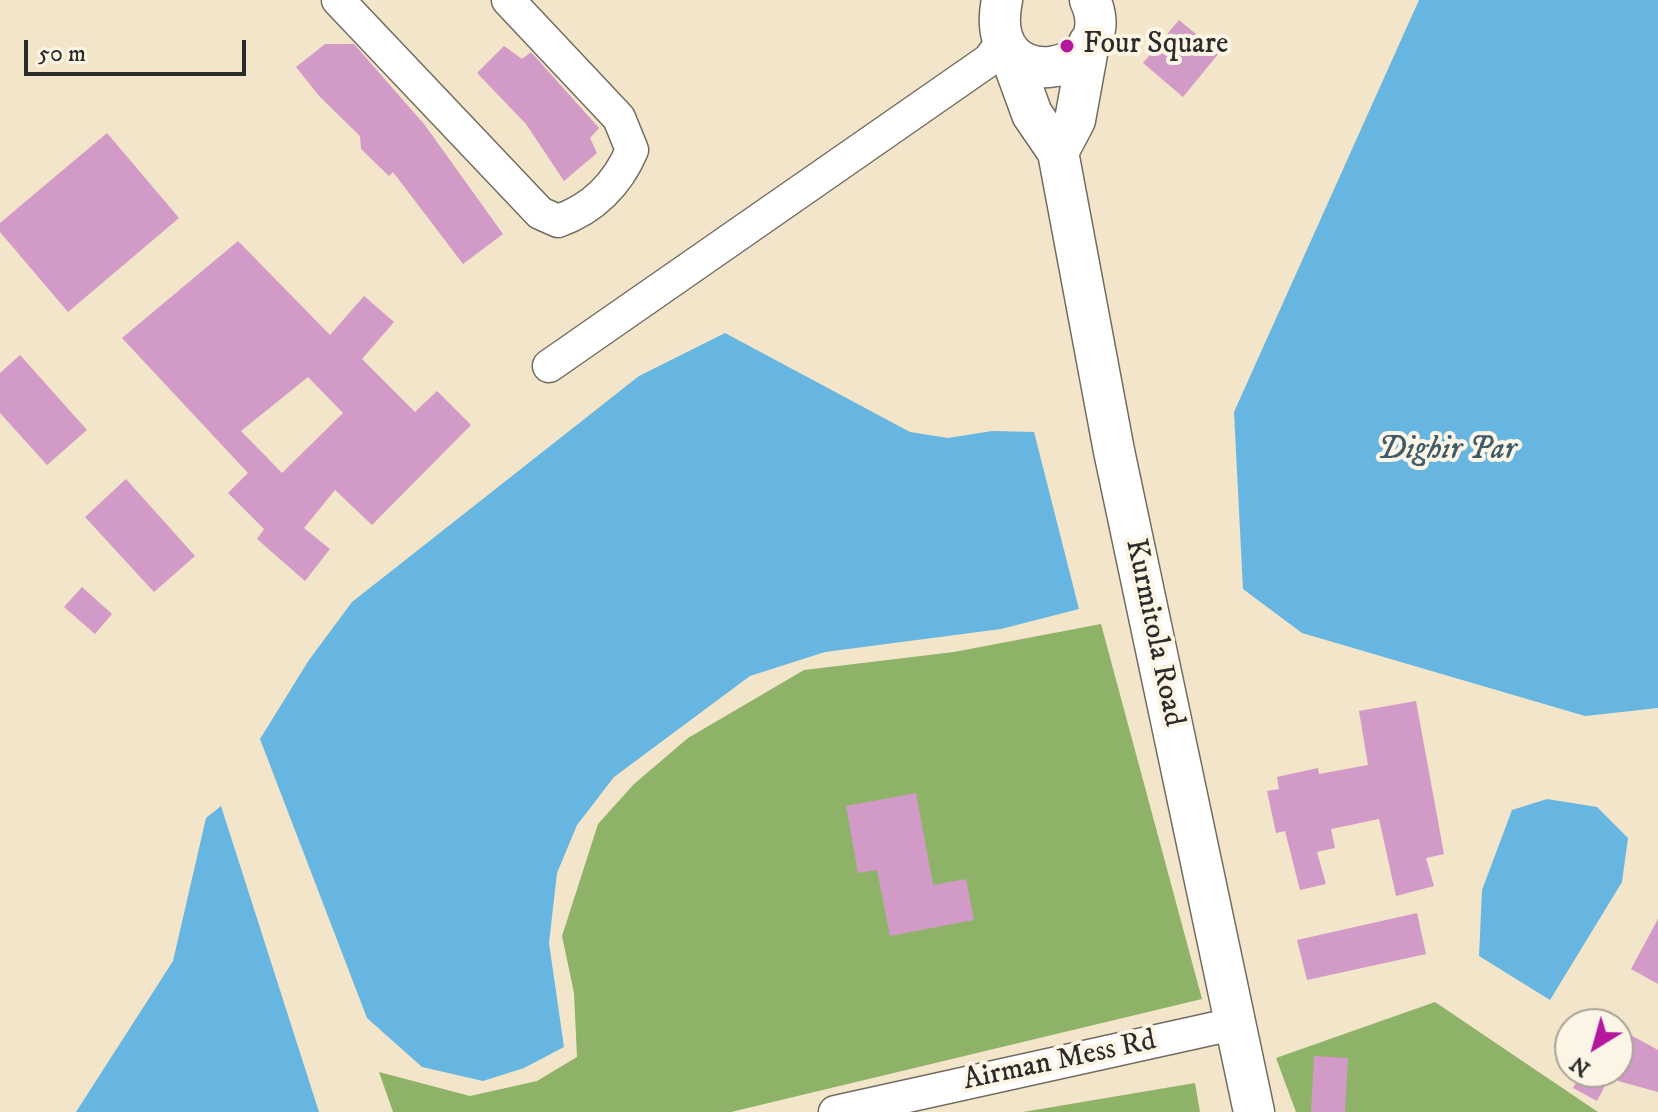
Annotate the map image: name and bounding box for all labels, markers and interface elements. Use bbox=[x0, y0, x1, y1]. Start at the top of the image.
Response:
scale bar bbox=[28, 24, 250, 74]
place label: Four Square bbox=[1083, 28, 1228, 64]
marker: Four Square bbox=[1058, 37, 1076, 55]
text: 50 m bbox=[38, 39, 86, 69]
water label: Dighir Par bbox=[1378, 432, 1516, 470]
street label: Kurmitola Road bbox=[1116, 536, 1190, 730]
north arrow bbox=[1554, 1008, 1634, 1088]
street label: Airman Mess Rd bbox=[960, 1024, 1160, 1100]
text: N bbox=[1565, 1050, 1596, 1082]

